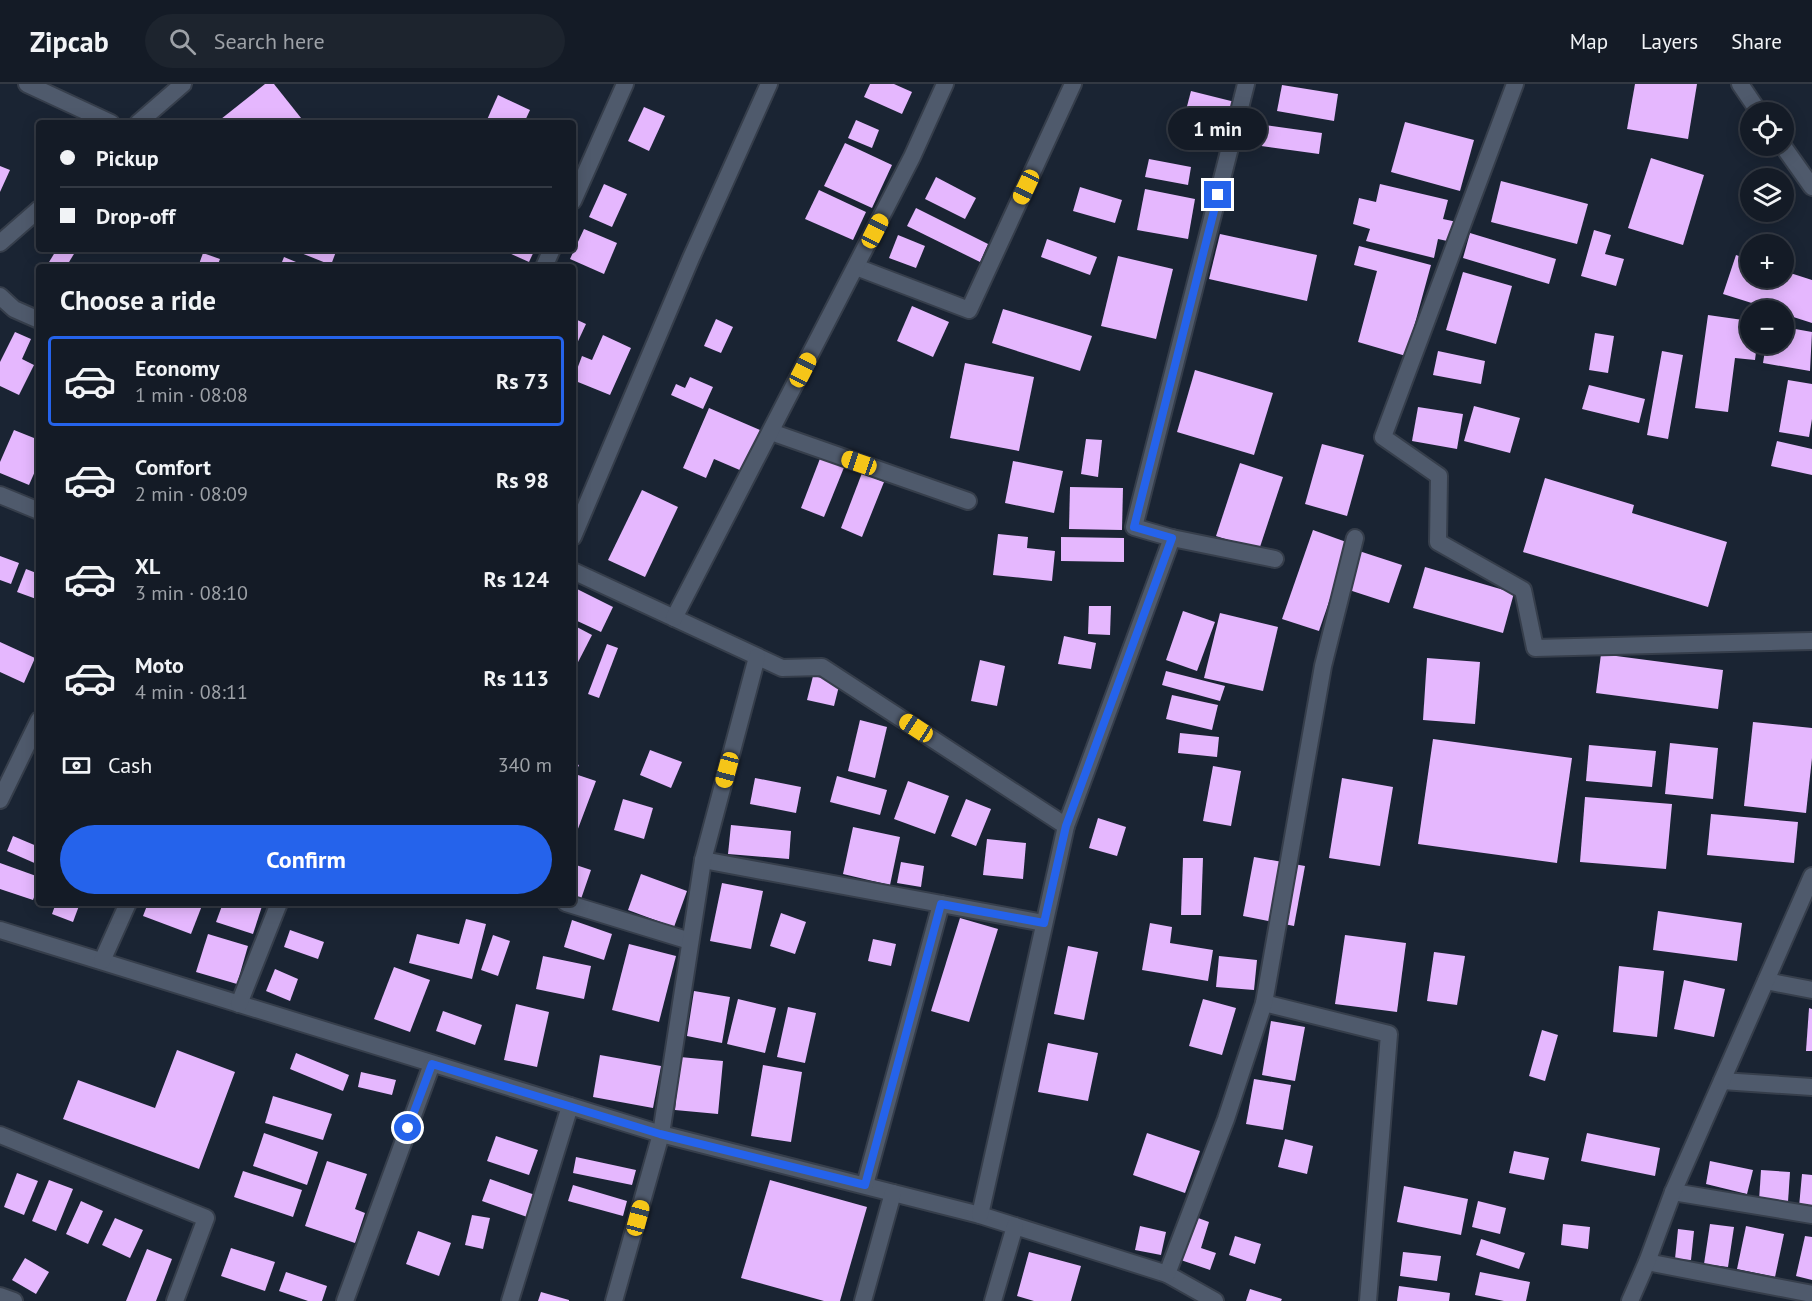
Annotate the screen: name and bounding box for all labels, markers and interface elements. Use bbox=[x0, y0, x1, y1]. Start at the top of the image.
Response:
search box bbox=[145, 14, 565, 68]
text: Zipcab bbox=[30, 23, 109, 60]
icon: search bbox=[166, 25, 199, 58]
text: Search here bbox=[214, 27, 325, 55]
text: Map bbox=[1570, 28, 1608, 55]
text: Layers bbox=[1641, 28, 1698, 55]
text: Share bbox=[1731, 28, 1782, 55]
map controls bbox=[1740, 102, 1794, 354]
button: locate bbox=[1740, 102, 1794, 156]
callout: 1 min bbox=[1168, 108, 1268, 150]
text: 1 min bbox=[1193, 116, 1242, 142]
text: Pickup bbox=[96, 144, 159, 172]
car bbox=[1010, 167, 1042, 207]
button: layers bbox=[1740, 168, 1794, 222]
route end bbox=[1204, 181, 1231, 208]
text: Drop-off bbox=[96, 202, 175, 230]
car bbox=[859, 211, 891, 251]
button: + bbox=[1740, 234, 1794, 288]
text: Choose a ride bbox=[60, 283, 216, 317]
button: − bbox=[1740, 300, 1794, 354]
car bbox=[787, 350, 819, 390]
icon: car bbox=[63, 354, 117, 408]
text: Economy bbox=[135, 354, 219, 382]
text: Rs 73 bbox=[496, 367, 549, 395]
text: 1 min · 08:08 bbox=[135, 382, 248, 408]
car bbox=[839, 449, 879, 477]
icon: car bbox=[63, 453, 117, 507]
text: Comfort bbox=[135, 453, 211, 481]
text: Rs 98 bbox=[496, 466, 549, 494]
text: 2 min · 08:09 bbox=[135, 481, 248, 507]
icon: car bbox=[63, 552, 117, 606]
text: XL bbox=[135, 552, 160, 580]
text: Rs 124 bbox=[483, 565, 549, 593]
text: 3 min · 08:10 bbox=[135, 580, 248, 606]
icon: car bbox=[63, 651, 117, 705]
text: Moto bbox=[135, 651, 184, 679]
text: Rs 113 bbox=[483, 664, 549, 692]
text: 4 min · 08:11 bbox=[135, 679, 248, 705]
car bbox=[896, 711, 936, 745]
icon: cash bbox=[60, 749, 93, 782]
car bbox=[714, 750, 740, 790]
text: Cash bbox=[108, 751, 152, 779]
text: 340 m bbox=[498, 752, 552, 778]
button: Confirm bbox=[60, 825, 552, 894]
route start bbox=[394, 1114, 421, 1141]
car bbox=[625, 1198, 651, 1238]

